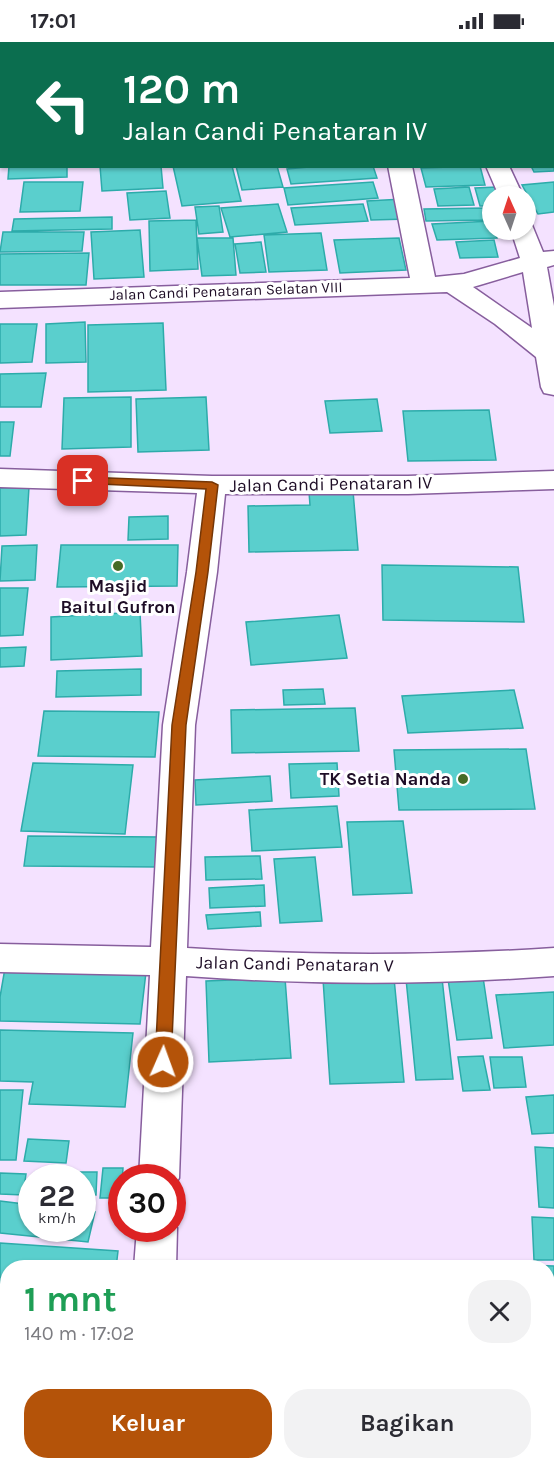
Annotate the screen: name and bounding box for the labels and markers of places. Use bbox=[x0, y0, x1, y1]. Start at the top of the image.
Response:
pin bbox=[57, 455, 108, 506]
marker: Masjid Baitul Gufron bbox=[111, 559, 125, 573]
place label: Masjid Baitul Gufron bbox=[60, 575, 176, 618]
place label: TK Setia Nanda bbox=[320, 768, 451, 790]
marker: TK Setia Nanda bbox=[456, 772, 470, 786]

